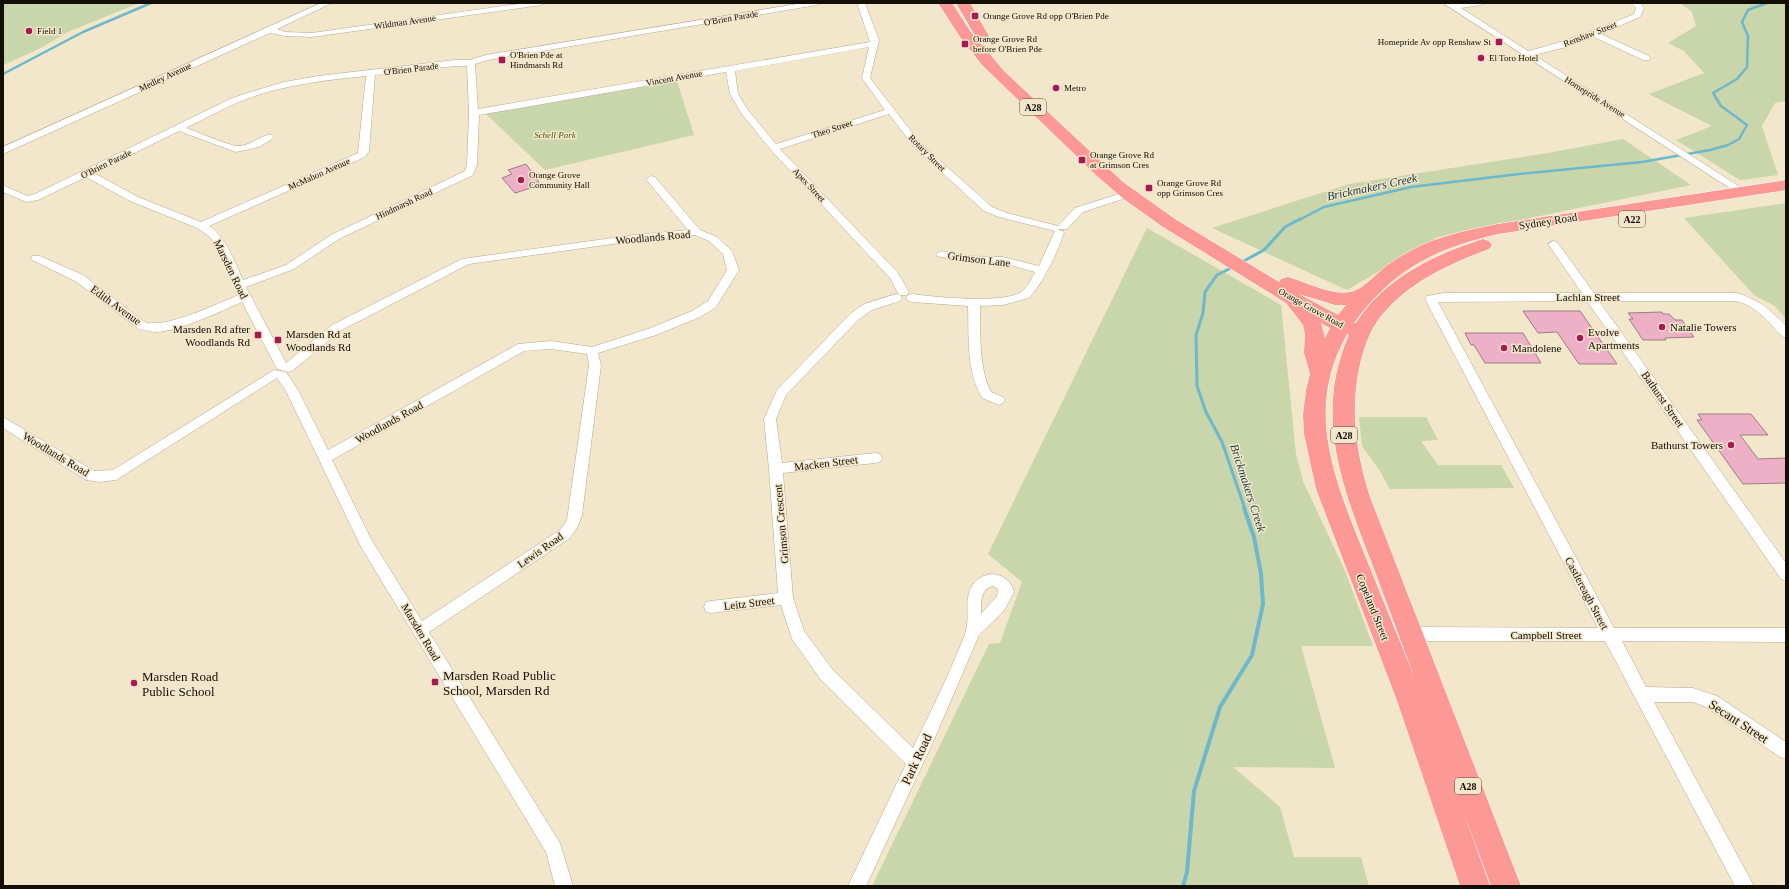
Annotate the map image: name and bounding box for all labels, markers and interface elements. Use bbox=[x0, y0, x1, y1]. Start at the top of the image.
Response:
street label: O'Brien Parade bbox=[703, 8, 759, 28]
marker: Orange Grove Rd opp O'Brien Pde bbox=[970, 11, 980, 21]
place label: Orange Grove Rd opp O'Brien Pde bbox=[983, 11, 1109, 21]
street label: Wildman Avenue bbox=[373, 13, 437, 31]
street label: Renshaw Street bbox=[1562, 19, 1619, 49]
marker: Field 1 bbox=[24, 26, 34, 36]
place label: Field 1 bbox=[37, 26, 62, 36]
place label: Orange Grove Rd before O'Brien Pde bbox=[973, 34, 1042, 54]
place label: Homepride Av opp Renshaw St bbox=[1378, 37, 1491, 47]
marker: Homepride Av opp Renshaw St bbox=[1494, 37, 1504, 47]
marker: Orange Grove Rd before O'Brien Pde bbox=[960, 39, 970, 49]
place label: O'Brien Pde at Hindmarsh Rd bbox=[510, 50, 563, 70]
marker: El Toro Hotel bbox=[1476, 53, 1486, 63]
place label: El Toro Hotel bbox=[1489, 53, 1539, 63]
marker: O'Brien Pde at Hindmarsh Rd bbox=[497, 55, 507, 65]
street label: Medley Avenue bbox=[137, 61, 193, 93]
street label: O'Brien Parade bbox=[383, 61, 439, 77]
street label: Vincent Avenue bbox=[645, 68, 703, 88]
street label: Homepride Avenue bbox=[1563, 74, 1627, 120]
marker: Metro bbox=[1051, 83, 1061, 93]
place label: Metro bbox=[1064, 83, 1086, 93]
road number: A28 bbox=[1020, 99, 1046, 115]
street label: Theo Street bbox=[811, 118, 854, 140]
park label: Schell Park bbox=[534, 130, 577, 140]
street label: Rotary Street bbox=[907, 133, 948, 174]
street label: O'Brien Parade bbox=[79, 147, 133, 181]
place label: Orange Grove Rd at Grimson Cres bbox=[1090, 150, 1154, 170]
marker: Orange Grove Rd at Grimson Cres bbox=[1077, 155, 1087, 165]
street label: McMahon Avenue bbox=[287, 156, 351, 192]
street label: Apex Street bbox=[791, 166, 828, 204]
place label: Orange Grove Community Hall bbox=[529, 170, 590, 190]
water label: Brickmakers Creek bbox=[1326, 170, 1419, 203]
marker: Orange Grove Community Hall bbox=[516, 175, 526, 185]
place label: Orange Grove Rd opp Grimson Cres bbox=[1157, 178, 1223, 198]
marker: Orange Grove Rd opp Grimson Cres bbox=[1144, 183, 1154, 193]
street label: Hindmarsh Road bbox=[374, 186, 434, 221]
street label: Sydney Road bbox=[1518, 210, 1579, 232]
road number: A22 bbox=[1619, 211, 1645, 227]
street label: Woodlands Road bbox=[615, 228, 691, 246]
street label: Marsden Road bbox=[211, 237, 251, 301]
street label: Grimson Lane bbox=[947, 249, 1011, 269]
street label: Edith Avenue bbox=[88, 283, 144, 327]
street label: Orange Grove Road bbox=[1277, 286, 1346, 330]
street label: Lachlan Street bbox=[1556, 291, 1620, 303]
place label: Natalie Towers bbox=[1670, 321, 1737, 333]
marker: Natalie Towers bbox=[1657, 322, 1667, 332]
place label: Marsden Rd after Woodlands Rd bbox=[173, 323, 250, 348]
place label: Evolve Apartments bbox=[1588, 326, 1639, 351]
place label: Marsden Rd at Woodlands Rd bbox=[286, 328, 351, 353]
marker: Marsden Rd after Woodlands Rd bbox=[253, 330, 263, 340]
marker: Evolve Apartments bbox=[1575, 333, 1585, 343]
marker: Marsden Rd at Woodlands Rd bbox=[273, 335, 283, 345]
place label: Mandolene bbox=[1512, 342, 1562, 354]
marker: Mandolene bbox=[1499, 343, 1509, 353]
street label: Bathurst Street bbox=[1639, 369, 1687, 429]
street label: Woodlands Road bbox=[353, 398, 425, 445]
road number: A28 bbox=[1331, 427, 1357, 443]
street label: Woodlands Road bbox=[21, 429, 92, 479]
place label: Bathurst Towers bbox=[1651, 439, 1723, 451]
marker: Bathurst Towers bbox=[1726, 440, 1736, 450]
water label: Brickmakers Creek bbox=[1227, 442, 1269, 534]
street label: Macken Street bbox=[794, 453, 858, 473]
street label: Grimson Crescent bbox=[772, 484, 790, 564]
street label: Lewis Road bbox=[515, 530, 565, 570]
street label: Castlereagh Street bbox=[1563, 555, 1611, 631]
street label: Copeland Street bbox=[1354, 572, 1392, 642]
street label: Leitz Street bbox=[723, 594, 775, 612]
street label: Marsden Road bbox=[399, 601, 443, 663]
street label: Campbell Street bbox=[1510, 629, 1582, 641]
place label: Marsden Road Public School, Marsden Rd bbox=[443, 668, 556, 698]
place label: Marsden Road Public School bbox=[142, 669, 219, 699]
marker: Marsden Road Public School, Marsden Rd bbox=[430, 677, 440, 687]
marker: Marsden Road Public School bbox=[129, 678, 139, 688]
street label: Secant Street bbox=[1706, 697, 1772, 746]
street label: Park Road bbox=[898, 731, 935, 787]
road number: A28 bbox=[1455, 778, 1481, 794]

